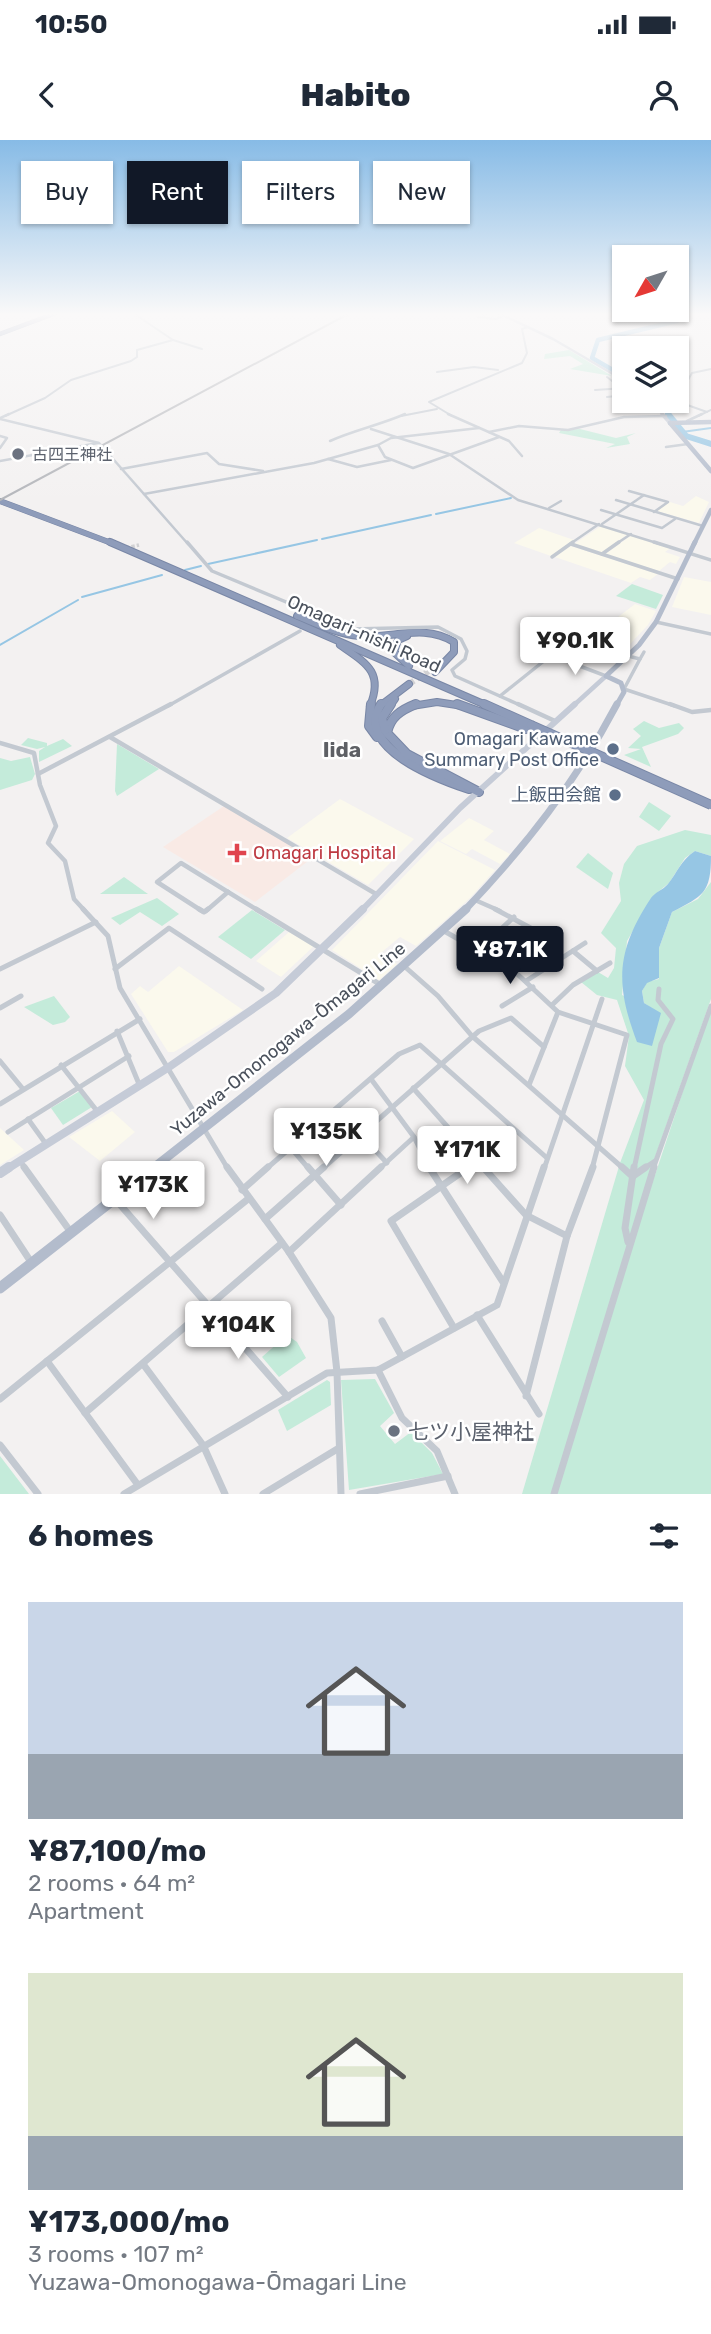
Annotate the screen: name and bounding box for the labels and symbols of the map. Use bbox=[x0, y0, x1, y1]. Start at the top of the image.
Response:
north arrow bbox=[612, 245, 690, 322]
place label: 古四王神社 bbox=[32, 445, 112, 464]
marker: 古四王神社 bbox=[10, 446, 26, 462]
street label: Omagari-nishi Road bbox=[284, 590, 444, 678]
pin: ¥90.1K bbox=[518, 617, 632, 677]
place label: Omagari Kawame Summary Post Office bbox=[424, 728, 599, 771]
district label: Iida bbox=[323, 737, 361, 762]
marker: Omagari Kawame Summary Post Office bbox=[605, 741, 621, 757]
place label: 上飯田会館 bbox=[511, 784, 601, 806]
marker: 上飯田会館 bbox=[607, 787, 623, 803]
place label: Omagari Hospital bbox=[253, 842, 396, 864]
marker: Omagari Hospital bbox=[227, 843, 247, 863]
pin: ¥87.1K bbox=[453, 926, 567, 986]
street label: Yuzawa-Omonogawa-Ōmagari Line bbox=[166, 937, 410, 1141]
pin: ¥135K bbox=[277, 1108, 375, 1168]
pin: ¥171K bbox=[418, 1126, 516, 1186]
pin: ¥173K bbox=[104, 1161, 202, 1221]
pin: ¥104K bbox=[189, 1302, 287, 1361]
place label: 七ツ小屋神社 bbox=[408, 1419, 534, 1444]
marker: 七ツ小屋神社 bbox=[386, 1423, 402, 1439]

